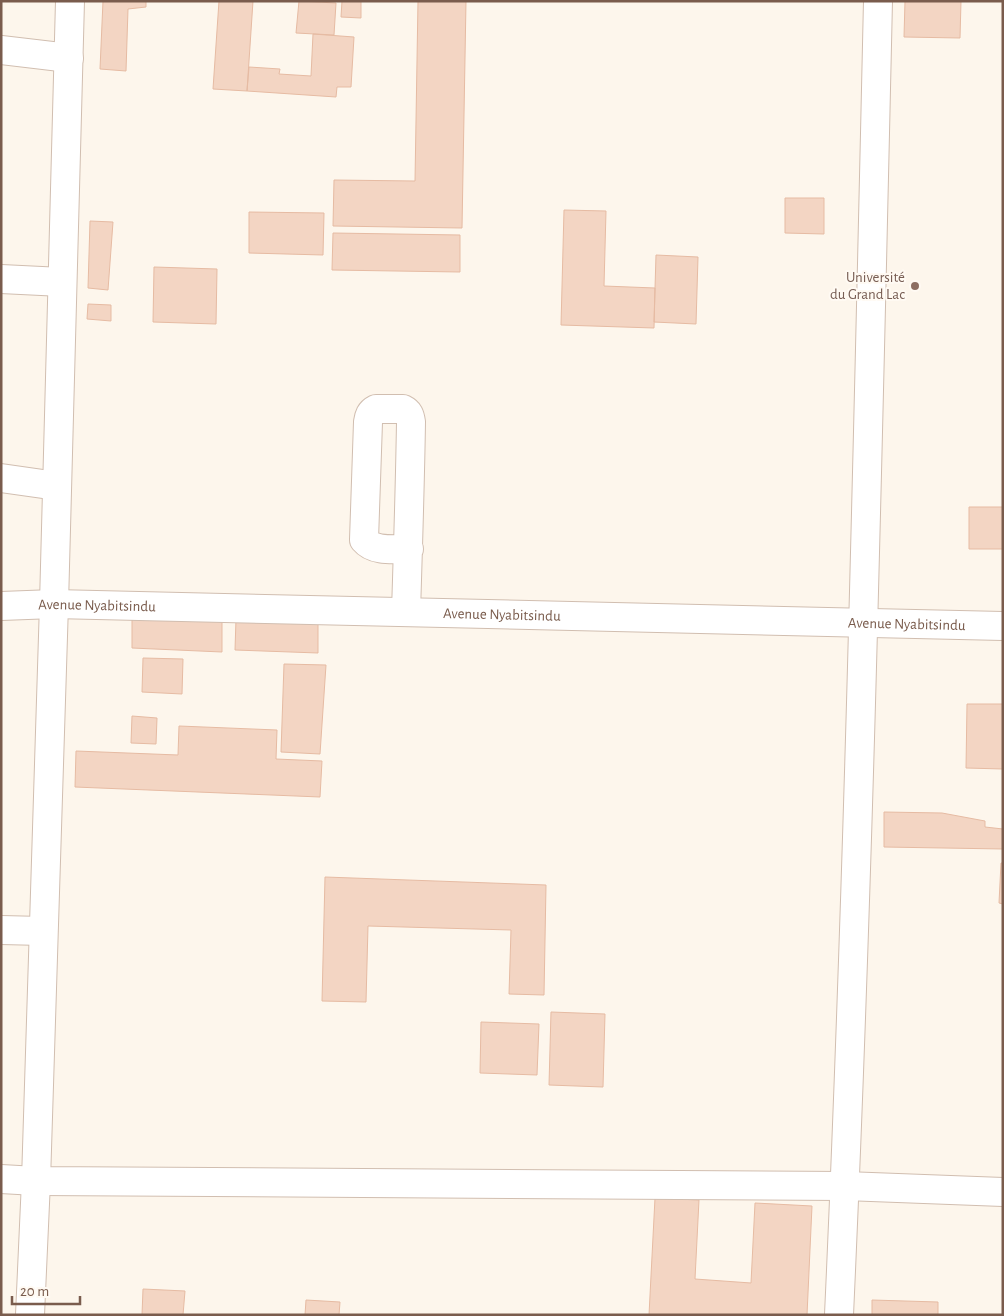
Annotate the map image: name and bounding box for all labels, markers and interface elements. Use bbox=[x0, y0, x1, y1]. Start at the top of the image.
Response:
place label: Université du Grand Lac bbox=[830, 270, 905, 302]
marker: Université du Grand Lac bbox=[909, 280, 921, 292]
street label: Avenue Nyabitsindu bbox=[38, 596, 156, 614]
street label: Avenue Nyabitsindu bbox=[443, 606, 561, 623]
street label: Avenue Nyabitsindu bbox=[848, 615, 966, 633]
scale bar bbox=[12, 1274, 80, 1306]
text: 20 m bbox=[20, 1284, 49, 1299]

